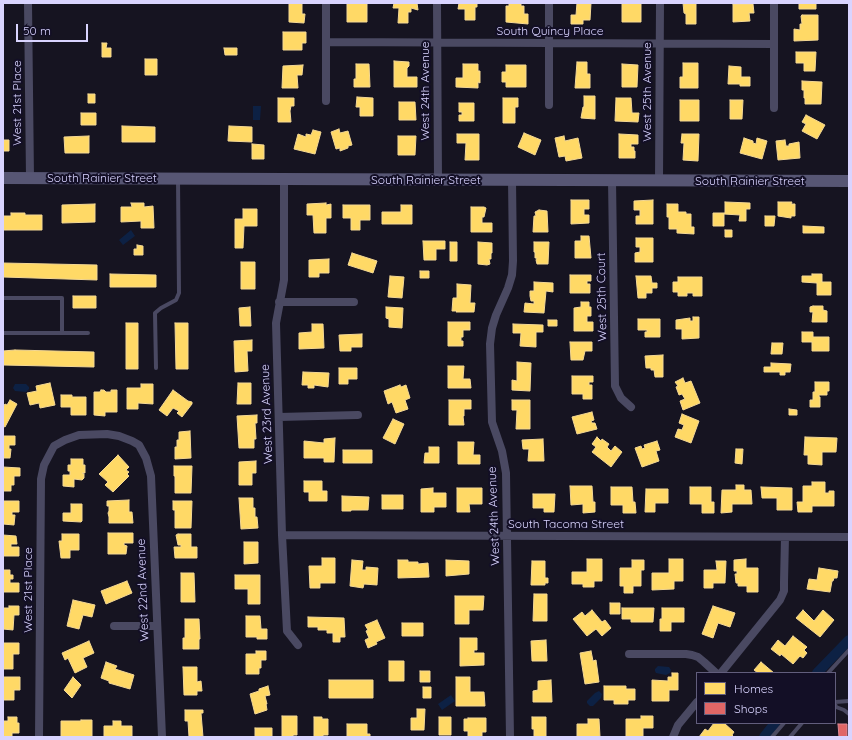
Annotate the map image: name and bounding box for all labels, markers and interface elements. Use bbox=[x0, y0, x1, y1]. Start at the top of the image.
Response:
scale bar bbox=[18, 16, 90, 42]
text: 50 m bbox=[23, 23, 51, 38]
street label: South Quincy Place bbox=[496, 24, 604, 38]
street label: West 24th Avenue bbox=[418, 41, 432, 141]
street label: West 25th Avenue bbox=[640, 42, 654, 142]
street label: West 21st Place bbox=[10, 60, 24, 146]
street label: South Rainier Street bbox=[47, 171, 157, 185]
street label: South Rainier Street bbox=[371, 173, 481, 187]
street label: South Rainier Street bbox=[695, 174, 805, 188]
street label: West 25th Court bbox=[594, 252, 610, 342]
street label: West 23rd Avenue bbox=[258, 364, 276, 464]
street label: West 24th Avenue bbox=[485, 466, 503, 566]
street label: South Tacoma Street bbox=[508, 517, 624, 531]
street label: West 22nd Avenue bbox=[134, 538, 152, 642]
street label: West 21st Place bbox=[21, 547, 35, 633]
legend bbox=[696, 672, 836, 724]
text: Homes bbox=[734, 681, 773, 696]
text: Shops bbox=[734, 701, 768, 716]

